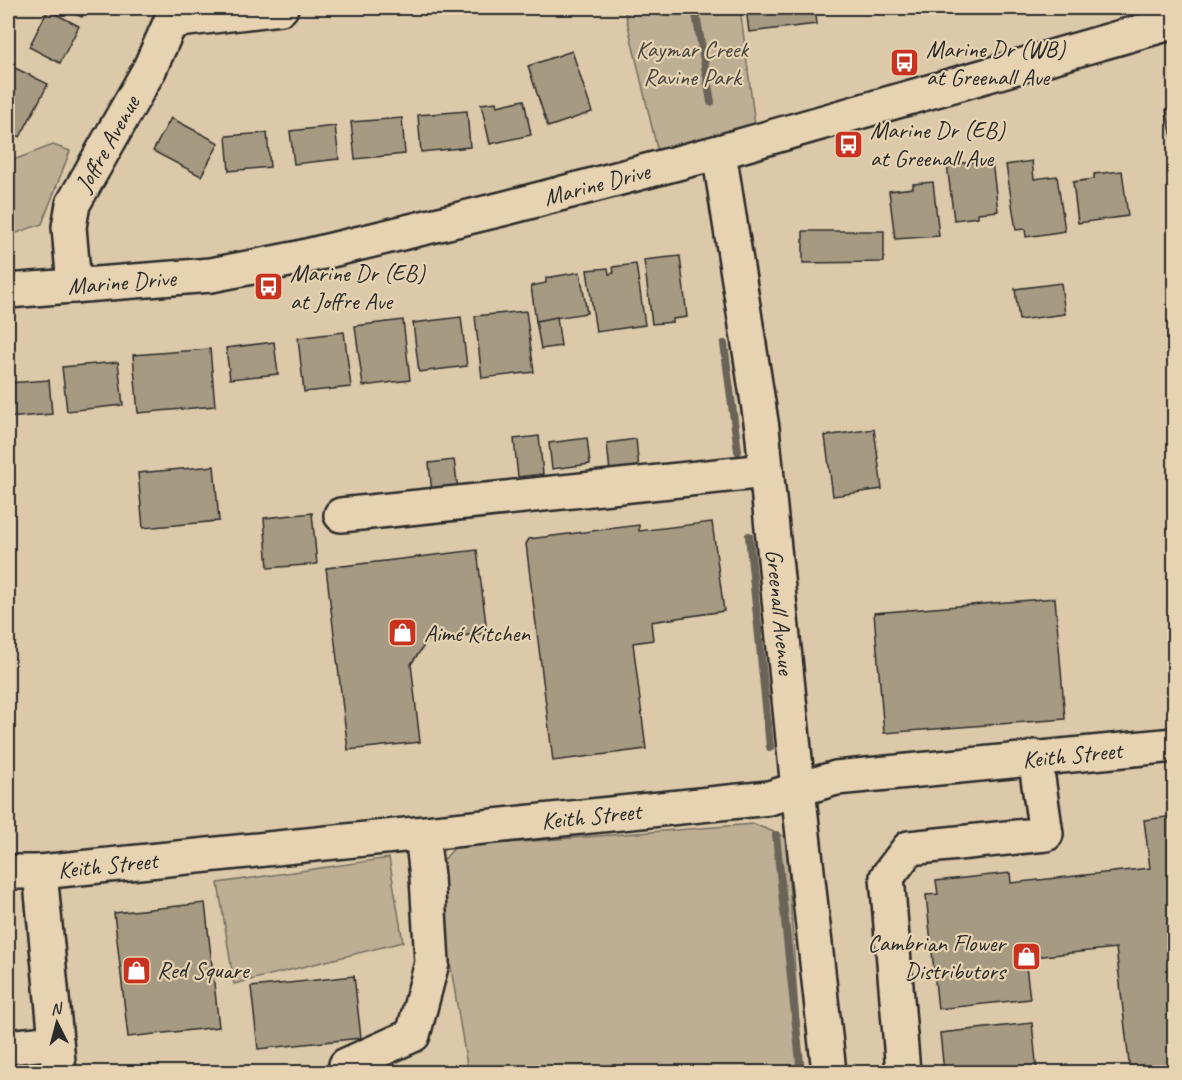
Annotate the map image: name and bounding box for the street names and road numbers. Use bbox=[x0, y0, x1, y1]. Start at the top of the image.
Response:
street label: Joffre Avenue bbox=[68, 89, 147, 198]
street label: Marine Drive bbox=[540, 155, 655, 212]
street label: Marine Drive bbox=[66, 263, 179, 301]
street label: Greenall Avenue bbox=[759, 548, 802, 678]
street label: Keith Street bbox=[1021, 735, 1125, 775]
street label: Keith Street bbox=[540, 796, 644, 836]
street label: Keith Street bbox=[56, 845, 161, 885]

